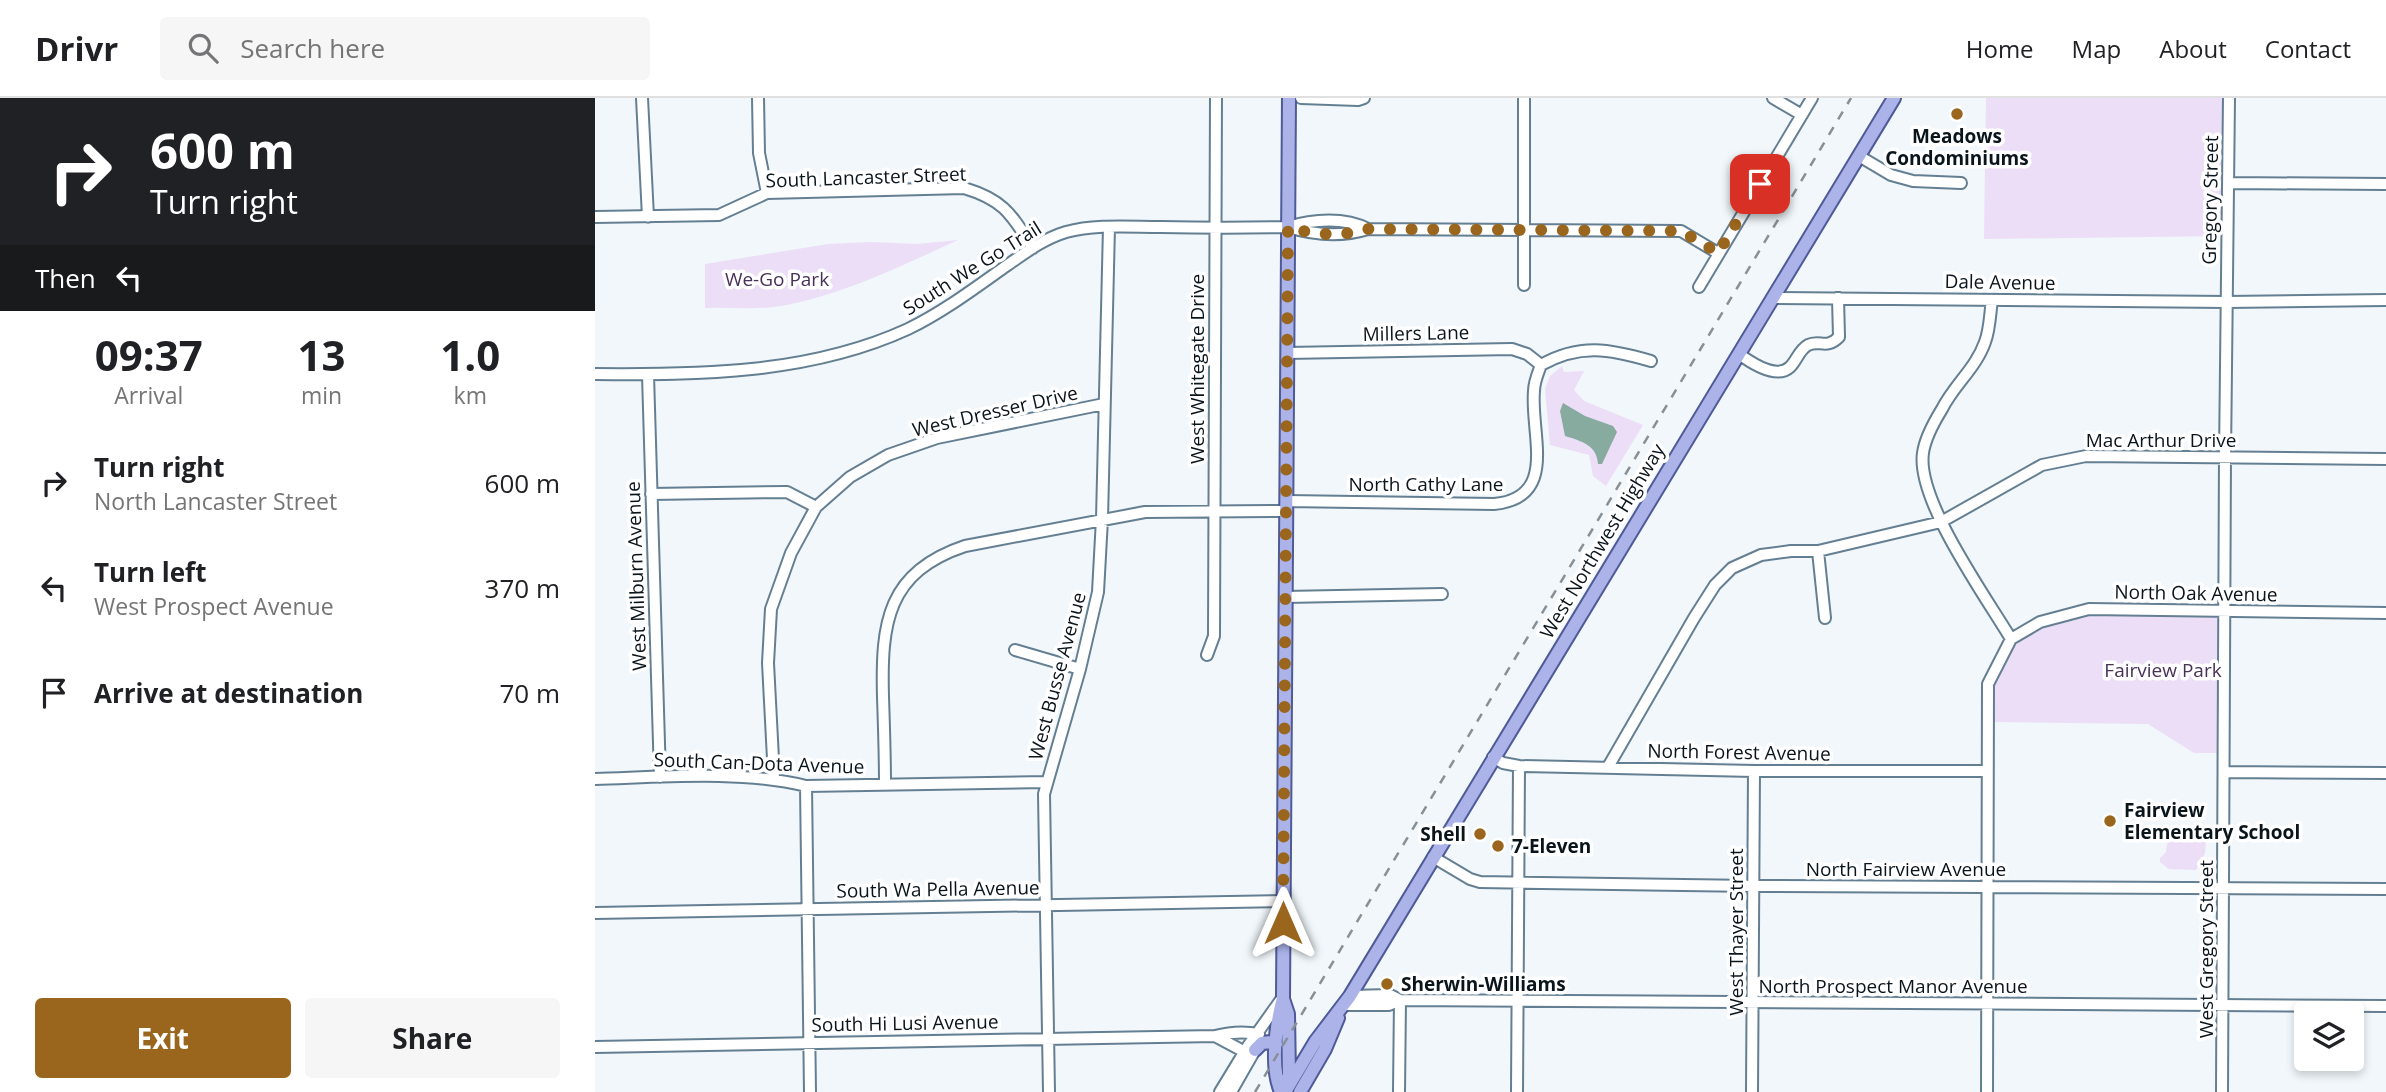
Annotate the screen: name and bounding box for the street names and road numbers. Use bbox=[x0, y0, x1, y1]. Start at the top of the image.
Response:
street label: Gregory Street bbox=[2196, 135, 2224, 265]
street label: South Lancaster Street bbox=[765, 160, 967, 193]
street label: South We Go Trail bbox=[898, 215, 1046, 321]
street label: Dale Avenue bbox=[1944, 268, 2056, 296]
street label: West Whitegate Drive bbox=[1184, 274, 1210, 464]
street label: Millers Lane bbox=[1362, 319, 1470, 347]
street label: West Dresser Drive bbox=[910, 379, 1080, 443]
street label: Mac Arthur Drive bbox=[2086, 427, 2236, 453]
street label: West Northwest Highway bbox=[1534, 438, 1671, 643]
street label: North Cathy Lane bbox=[1348, 471, 1504, 497]
street label: West Milburn Avenue bbox=[620, 481, 652, 671]
street label: North Oak Avenue bbox=[2114, 579, 2278, 607]
street label: West Busse Avenue bbox=[1022, 589, 1092, 763]
street label: North Forest Avenue bbox=[1647, 737, 1831, 767]
street label: South Can-Dota Avenue bbox=[653, 746, 865, 780]
street label: West Thayer Street bbox=[1723, 848, 1749, 1016]
street label: North Fairview Avenue bbox=[1806, 856, 2006, 882]
street label: West Gregory Street bbox=[2193, 860, 2219, 1038]
street label: South Wa Pella Avenue bbox=[836, 874, 1040, 904]
street label: North Prospect Manor Avenue bbox=[1758, 973, 2028, 999]
street label: South Hi Lusi Avenue bbox=[811, 1008, 999, 1038]

